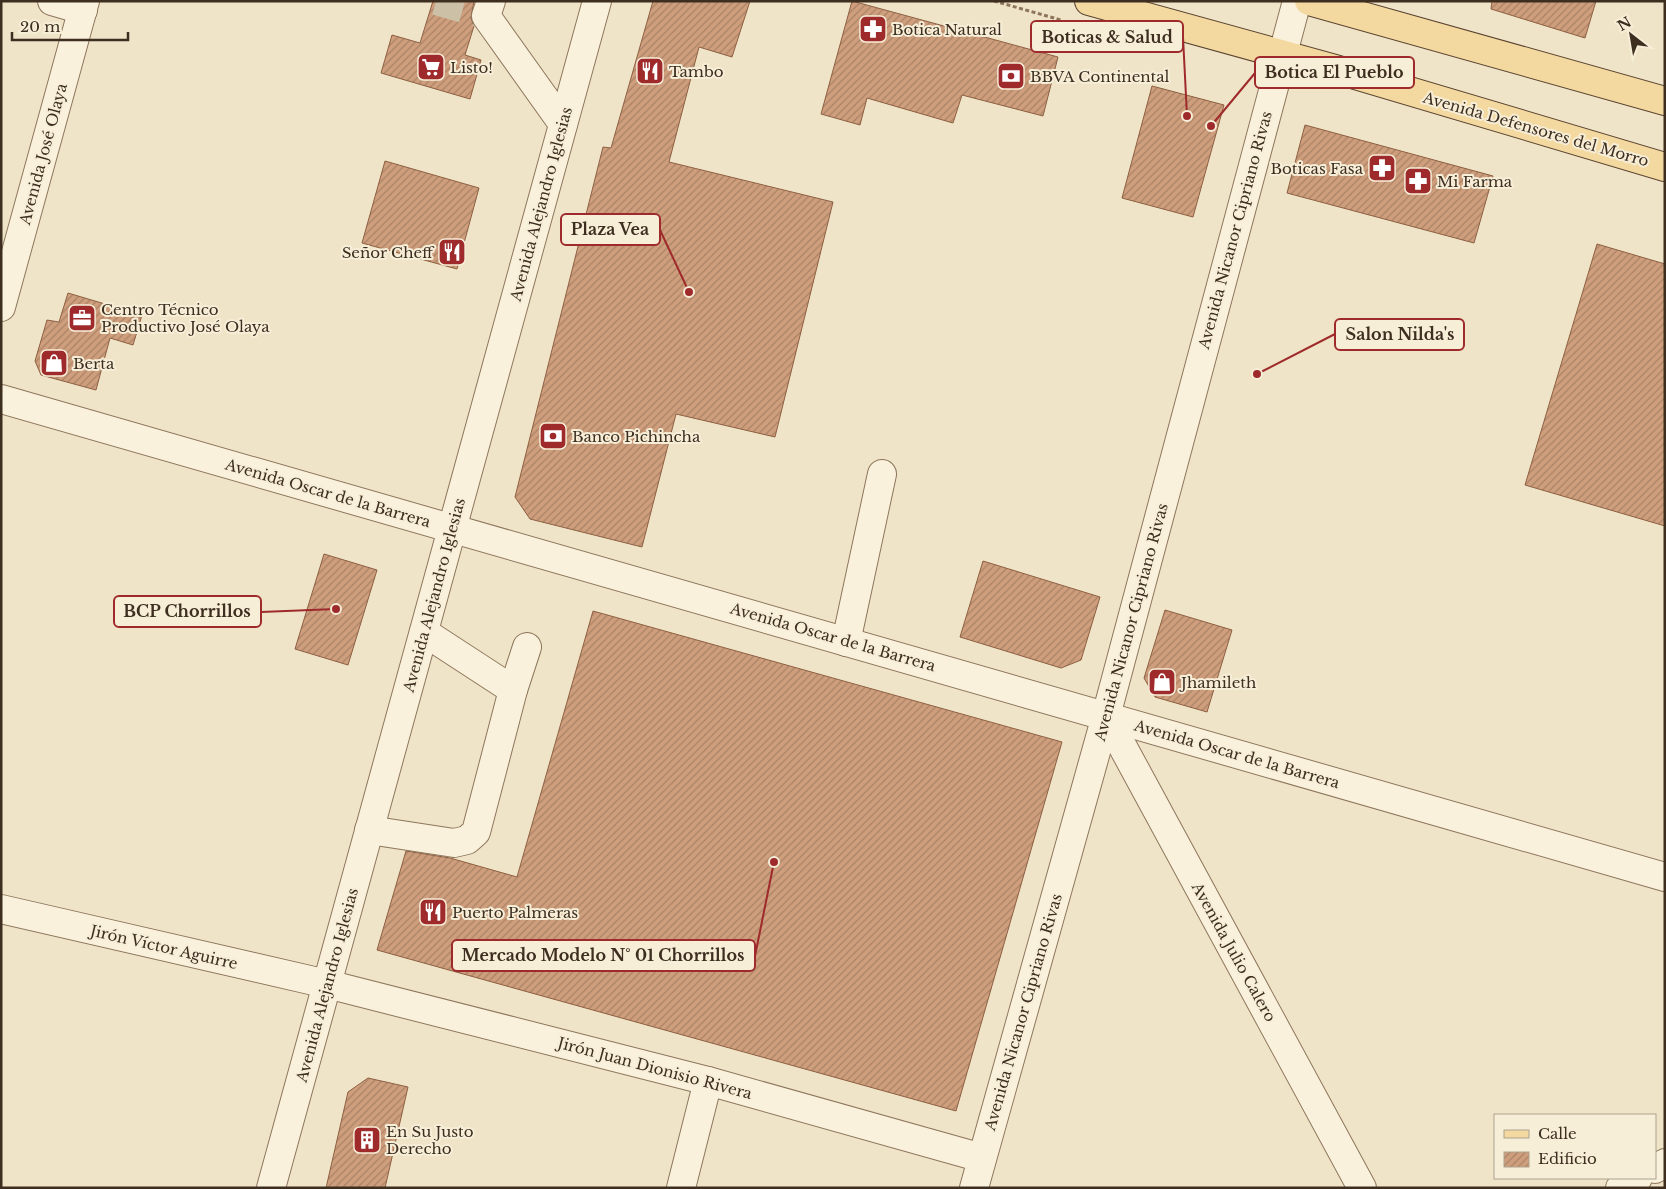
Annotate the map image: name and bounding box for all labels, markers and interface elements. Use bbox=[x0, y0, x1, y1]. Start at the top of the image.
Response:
scale bar bbox=[12, 10, 129, 42]
north arrow bbox=[1606, 10, 1656, 60]
text: N bbox=[1614, 13, 1635, 35]
pharmacy icon: Botica Natural bbox=[858, 14, 888, 44]
text: 20 m bbox=[20, 17, 60, 36]
place label: Botica Natural bbox=[892, 20, 1002, 39]
callout: Boticas & Salud bbox=[1031, 21, 1183, 52]
text: Boticas & Salud bbox=[1041, 27, 1173, 47]
supermarket icon: Listo! bbox=[416, 52, 446, 82]
restaurant icon: Tambo bbox=[635, 56, 665, 86]
callout: Botica El Pueblo bbox=[1255, 57, 1414, 88]
place label: Listo! bbox=[450, 58, 493, 77]
bank icon: BBVA Continental bbox=[996, 61, 1026, 91]
place label: Tambo bbox=[669, 62, 724, 81]
text: Botica El Pueblo bbox=[1264, 62, 1404, 82]
place label: BBVA Continental bbox=[1030, 67, 1170, 86]
street label: Avenida José Olaya bbox=[15, 80, 71, 228]
street label: Avenida Defensores del Morro bbox=[1420, 87, 1651, 170]
street label: Avenida Alejandro Iglesias bbox=[506, 105, 576, 304]
street label: Avenida Nicanor Cipriano Rivas bbox=[1194, 109, 1276, 352]
pharmacy icon: Boticas Fasa bbox=[1367, 153, 1397, 183]
place label: Boticas Fasa bbox=[1270, 159, 1364, 178]
pharmacy icon: Mi Farma bbox=[1403, 166, 1433, 196]
place label: Mi Farma bbox=[1437, 172, 1513, 191]
callout: Plaza Vea bbox=[561, 214, 660, 245]
text: Plaza Vea bbox=[571, 219, 649, 239]
restaurant icon: Señor Cheff bbox=[437, 237, 467, 267]
place label: Señor Cheff bbox=[342, 243, 435, 262]
place label: Centro Técnico Productivo José Olaya bbox=[101, 300, 270, 336]
office icon: Centro Técnico Productivo José Olaya bbox=[67, 303, 97, 333]
callout: Salon Nilda's bbox=[1335, 319, 1464, 350]
text: Salon Nilda's bbox=[1346, 324, 1454, 344]
shop icon: Berta bbox=[39, 348, 69, 378]
place label: Berta bbox=[73, 354, 115, 373]
bank icon: Banco Pichincha bbox=[538, 421, 568, 451]
place label: Banco Pichincha bbox=[572, 427, 701, 446]
street label: Avenida Oscar de la Barrera bbox=[222, 454, 434, 532]
street label: Avenida Alejandro Iglesias bbox=[399, 496, 469, 695]
street label: Avenida Nicanor Cipriano Rivas bbox=[1090, 501, 1172, 744]
callout: BCP Chorrillos bbox=[114, 596, 261, 627]
street label: Avenida Oscar de la Barrera bbox=[727, 598, 939, 676]
text: BCP Chorrillos bbox=[123, 601, 251, 621]
shop icon: Jhamileth bbox=[1147, 667, 1177, 697]
place label: Jhamileth bbox=[1179, 673, 1256, 692]
street label: Avenida Oscar de la Barrera bbox=[1131, 715, 1343, 793]
street label: Avenida Julio Calero bbox=[1187, 878, 1280, 1025]
street label: Avenida Alejandro Iglesias bbox=[292, 886, 362, 1085]
street label: Avenida Nicanor Cipriano Rivas bbox=[980, 891, 1066, 1134]
restaurant icon: Puerto Palmeras bbox=[418, 897, 448, 927]
place label: Puerto Palmeras bbox=[452, 903, 578, 922]
street label: Jirón Víctor Aguirre bbox=[87, 920, 240, 973]
callout: Mercado Modelo N° 01 Chorrillos bbox=[452, 940, 755, 971]
text: Mercado Modelo N° 01 Chorrillos bbox=[462, 945, 745, 965]
street label: Jirón Juan Dionisio Rivera bbox=[554, 1032, 755, 1103]
legend bbox=[1494, 1114, 1656, 1179]
place label: En Su Justo Derecho bbox=[386, 1122, 474, 1158]
text: Calle bbox=[1538, 1124, 1577, 1143]
building icon: En Su Justo Derecho bbox=[352, 1125, 382, 1155]
text: Edificio bbox=[1538, 1149, 1597, 1168]

